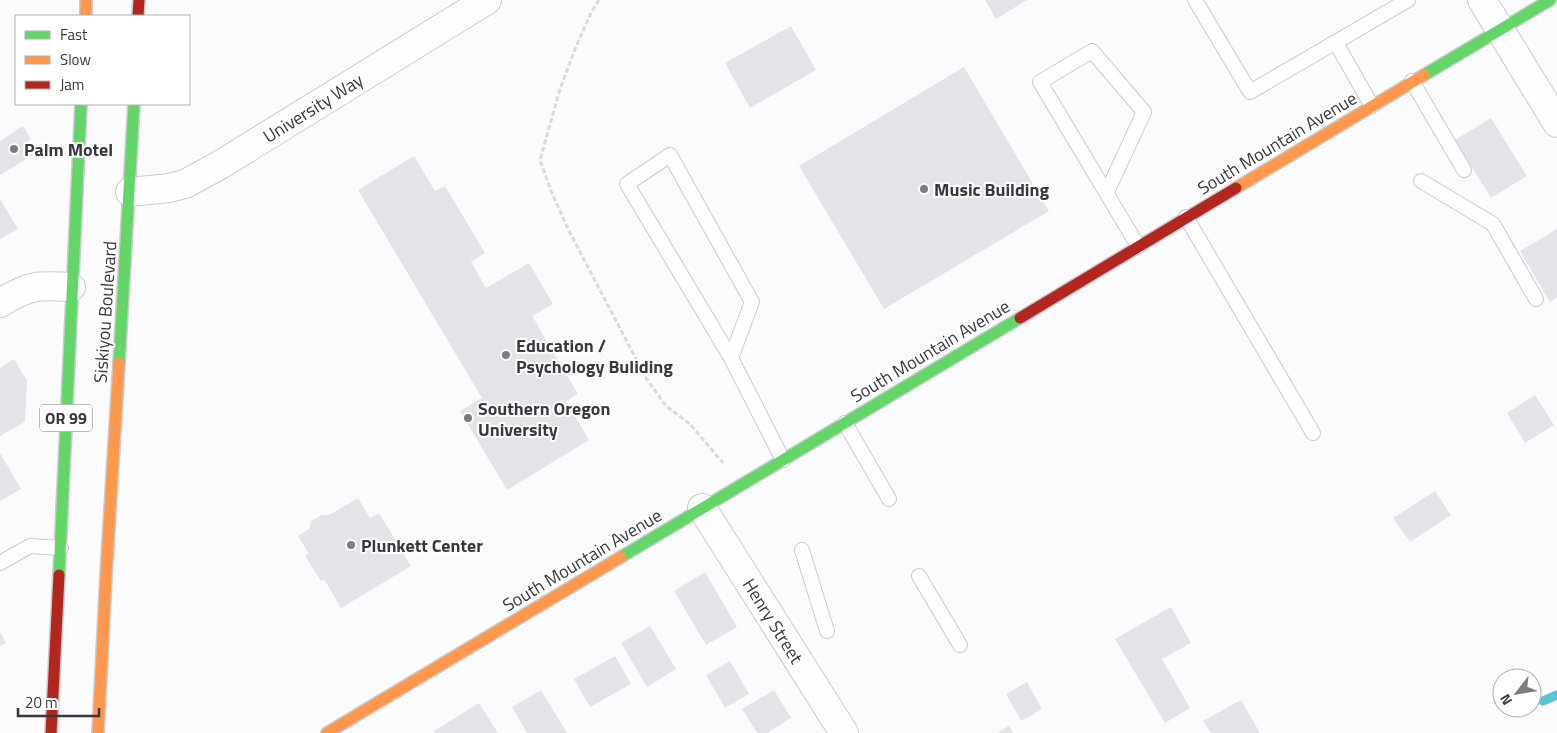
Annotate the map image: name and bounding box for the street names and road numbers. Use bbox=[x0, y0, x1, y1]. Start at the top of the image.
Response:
street label: University Way bbox=[258, 66, 369, 150]
street label: South Mountain Avenue bbox=[1192, 85, 1362, 201]
street label: Siskiyou Boulevard bbox=[87, 240, 123, 384]
street label: South Mountain Avenue bbox=[845, 293, 1015, 409]
road number: OR 99 bbox=[40, 404, 92, 432]
street label: South Mountain Avenue bbox=[497, 502, 667, 618]
street label: Henry Street bbox=[736, 573, 810, 669]

